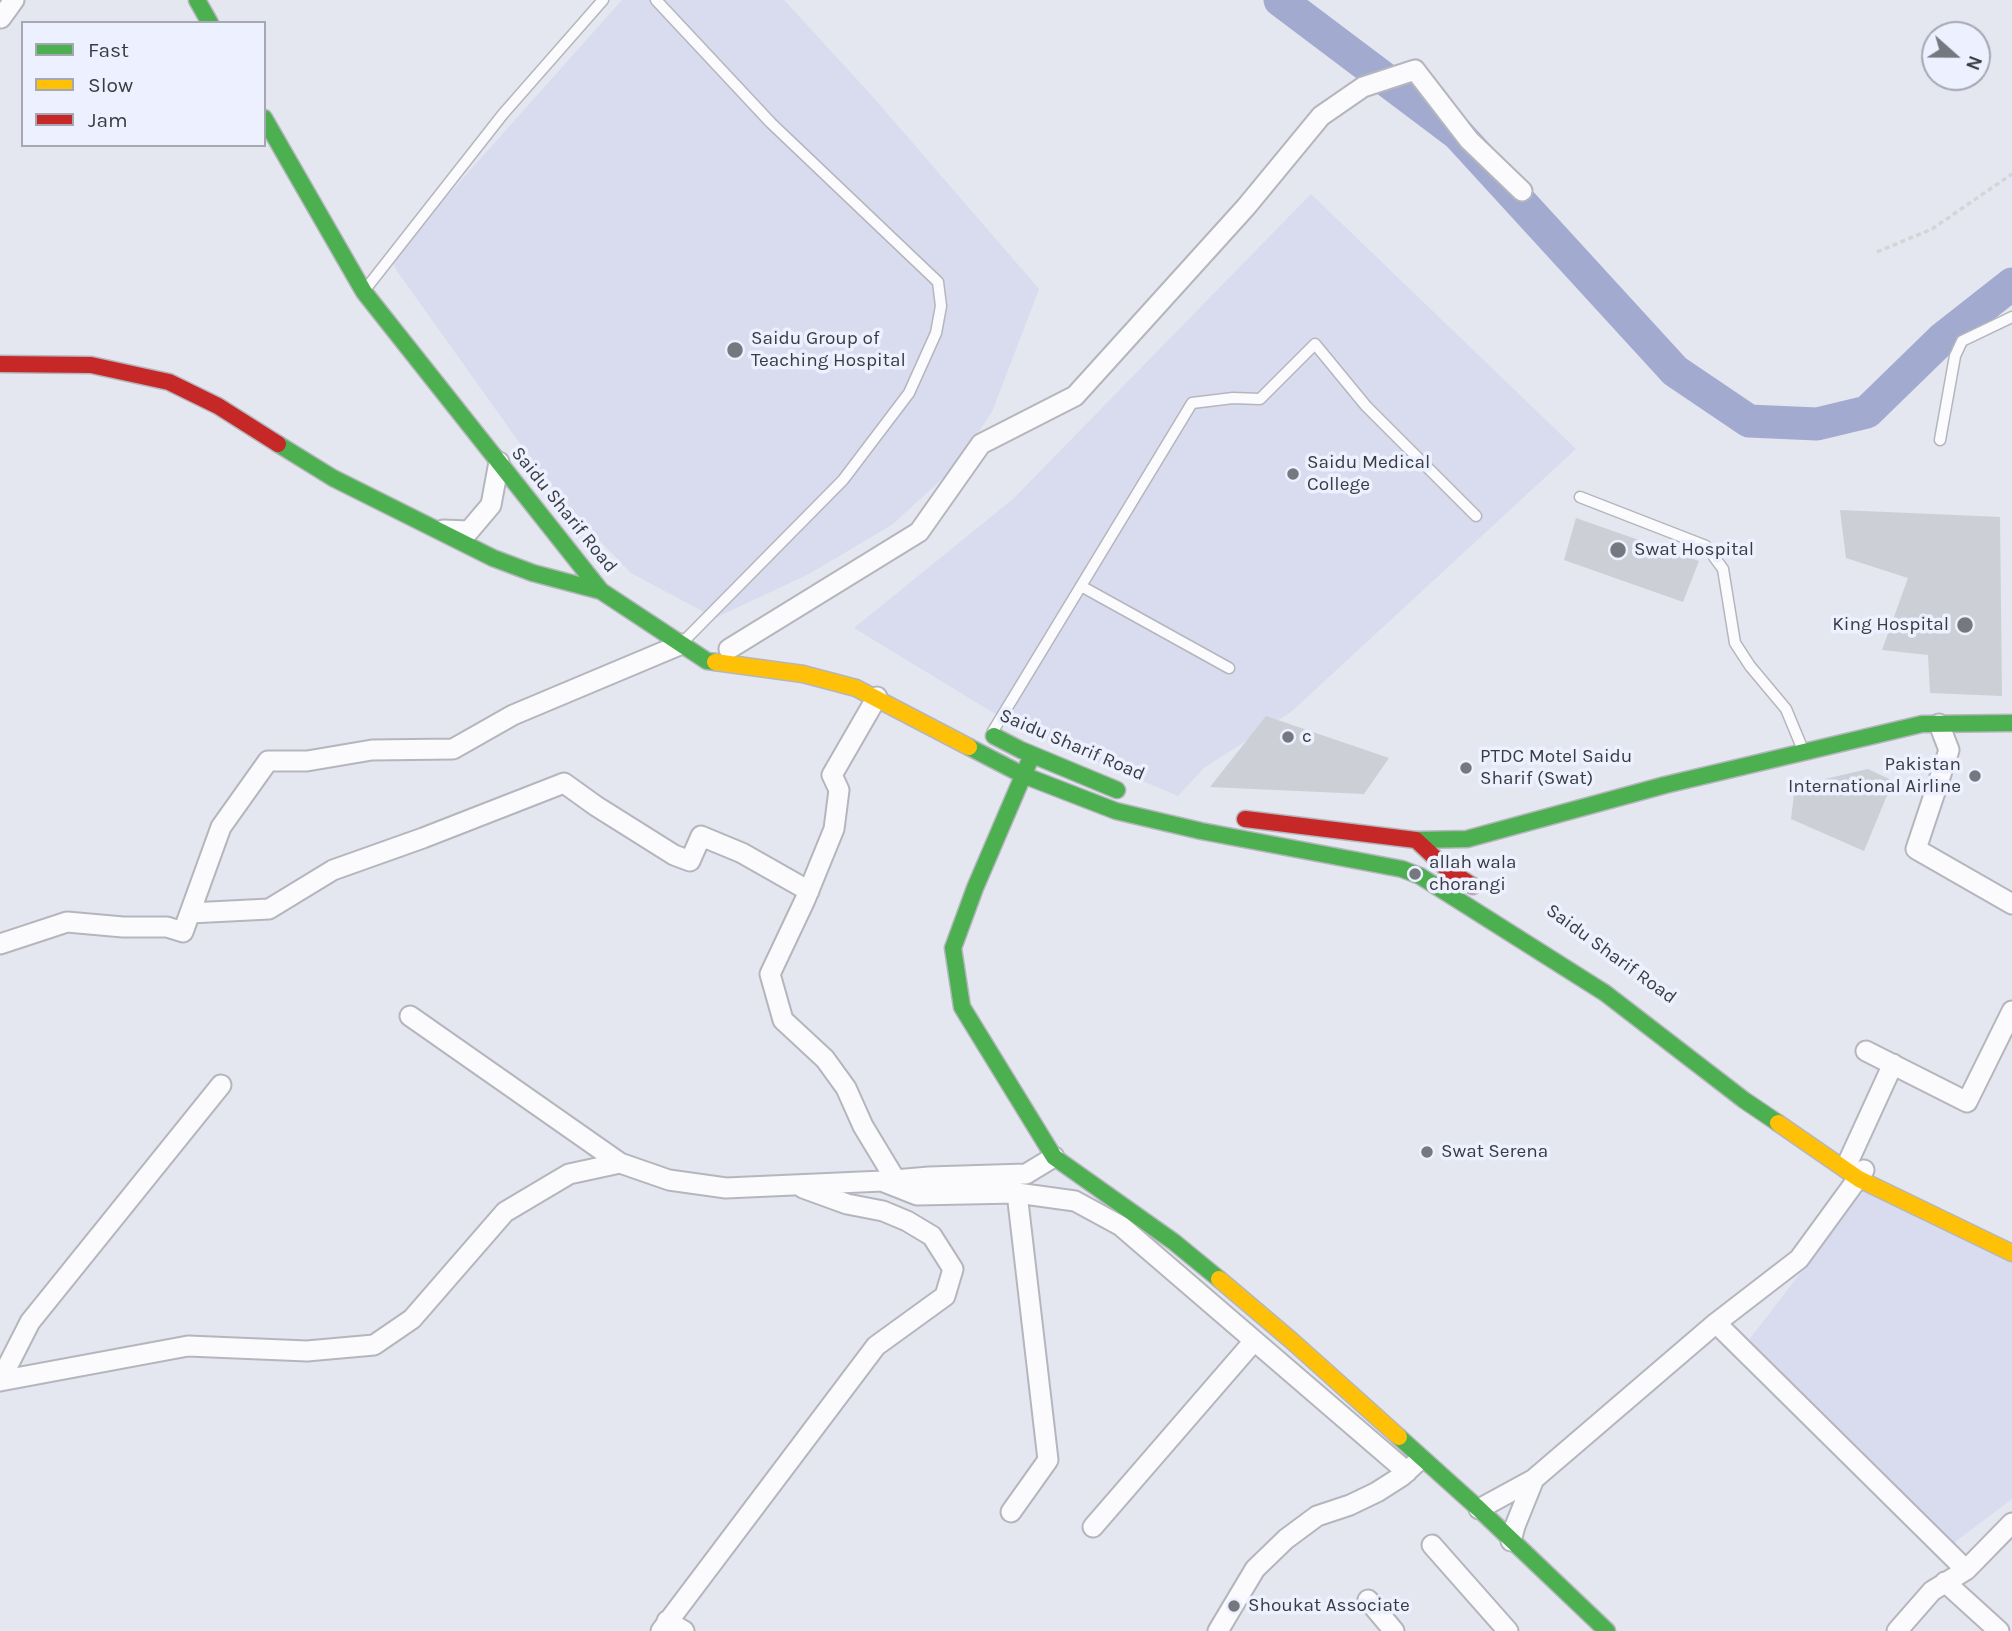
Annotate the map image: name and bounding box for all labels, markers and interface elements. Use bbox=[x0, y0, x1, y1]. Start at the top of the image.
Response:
legend bbox=[21, 21, 266, 147]
north arrow bbox=[1921, 21, 1991, 91]
text: Fast bbox=[88, 38, 129, 62]
text: N bbox=[1961, 53, 1986, 73]
text: Slow bbox=[88, 73, 133, 97]
text: Jam bbox=[88, 108, 128, 132]
place label: Saidu Group of Teaching Hospital bbox=[751, 328, 906, 372]
marker: Saidu Group of Teaching Hospital bbox=[725, 340, 745, 360]
street label: Saidu Sharif Road bbox=[506, 442, 622, 578]
place label: Saidu Medical College bbox=[1307, 452, 1430, 496]
marker: Saidu Medical College bbox=[1285, 466, 1301, 482]
place label: Swat Hospital bbox=[1634, 539, 1754, 561]
marker: Swat Hospital bbox=[1608, 540, 1628, 560]
place label: King Hospital bbox=[1832, 614, 1949, 636]
marker: King Hospital bbox=[1955, 615, 1975, 635]
street label: Saidu Sharif Road bbox=[996, 704, 1148, 786]
place label: c bbox=[1302, 726, 1312, 748]
marker: c bbox=[1280, 729, 1296, 745]
place label: PTDC Motel Saidu Sharif (Swat) bbox=[1480, 746, 1632, 790]
place label: Pakistan International Airline bbox=[1788, 754, 1961, 798]
marker: PTDC Motel Saidu Sharif (Swat) bbox=[1458, 760, 1474, 776]
marker: Pakistan International Airline bbox=[1967, 768, 1983, 784]
place label: allah wala chorangi bbox=[1429, 852, 1517, 896]
marker: allah wala chorangi bbox=[1407, 866, 1423, 882]
street label: Saidu Sharif Road bbox=[1541, 899, 1681, 1009]
place label: Swat Serena bbox=[1441, 1141, 1548, 1163]
marker: Swat Serena bbox=[1419, 1144, 1435, 1160]
place label: Shoukat Associate bbox=[1248, 1595, 1410, 1617]
marker: Shoukat Associate bbox=[1226, 1598, 1242, 1614]

